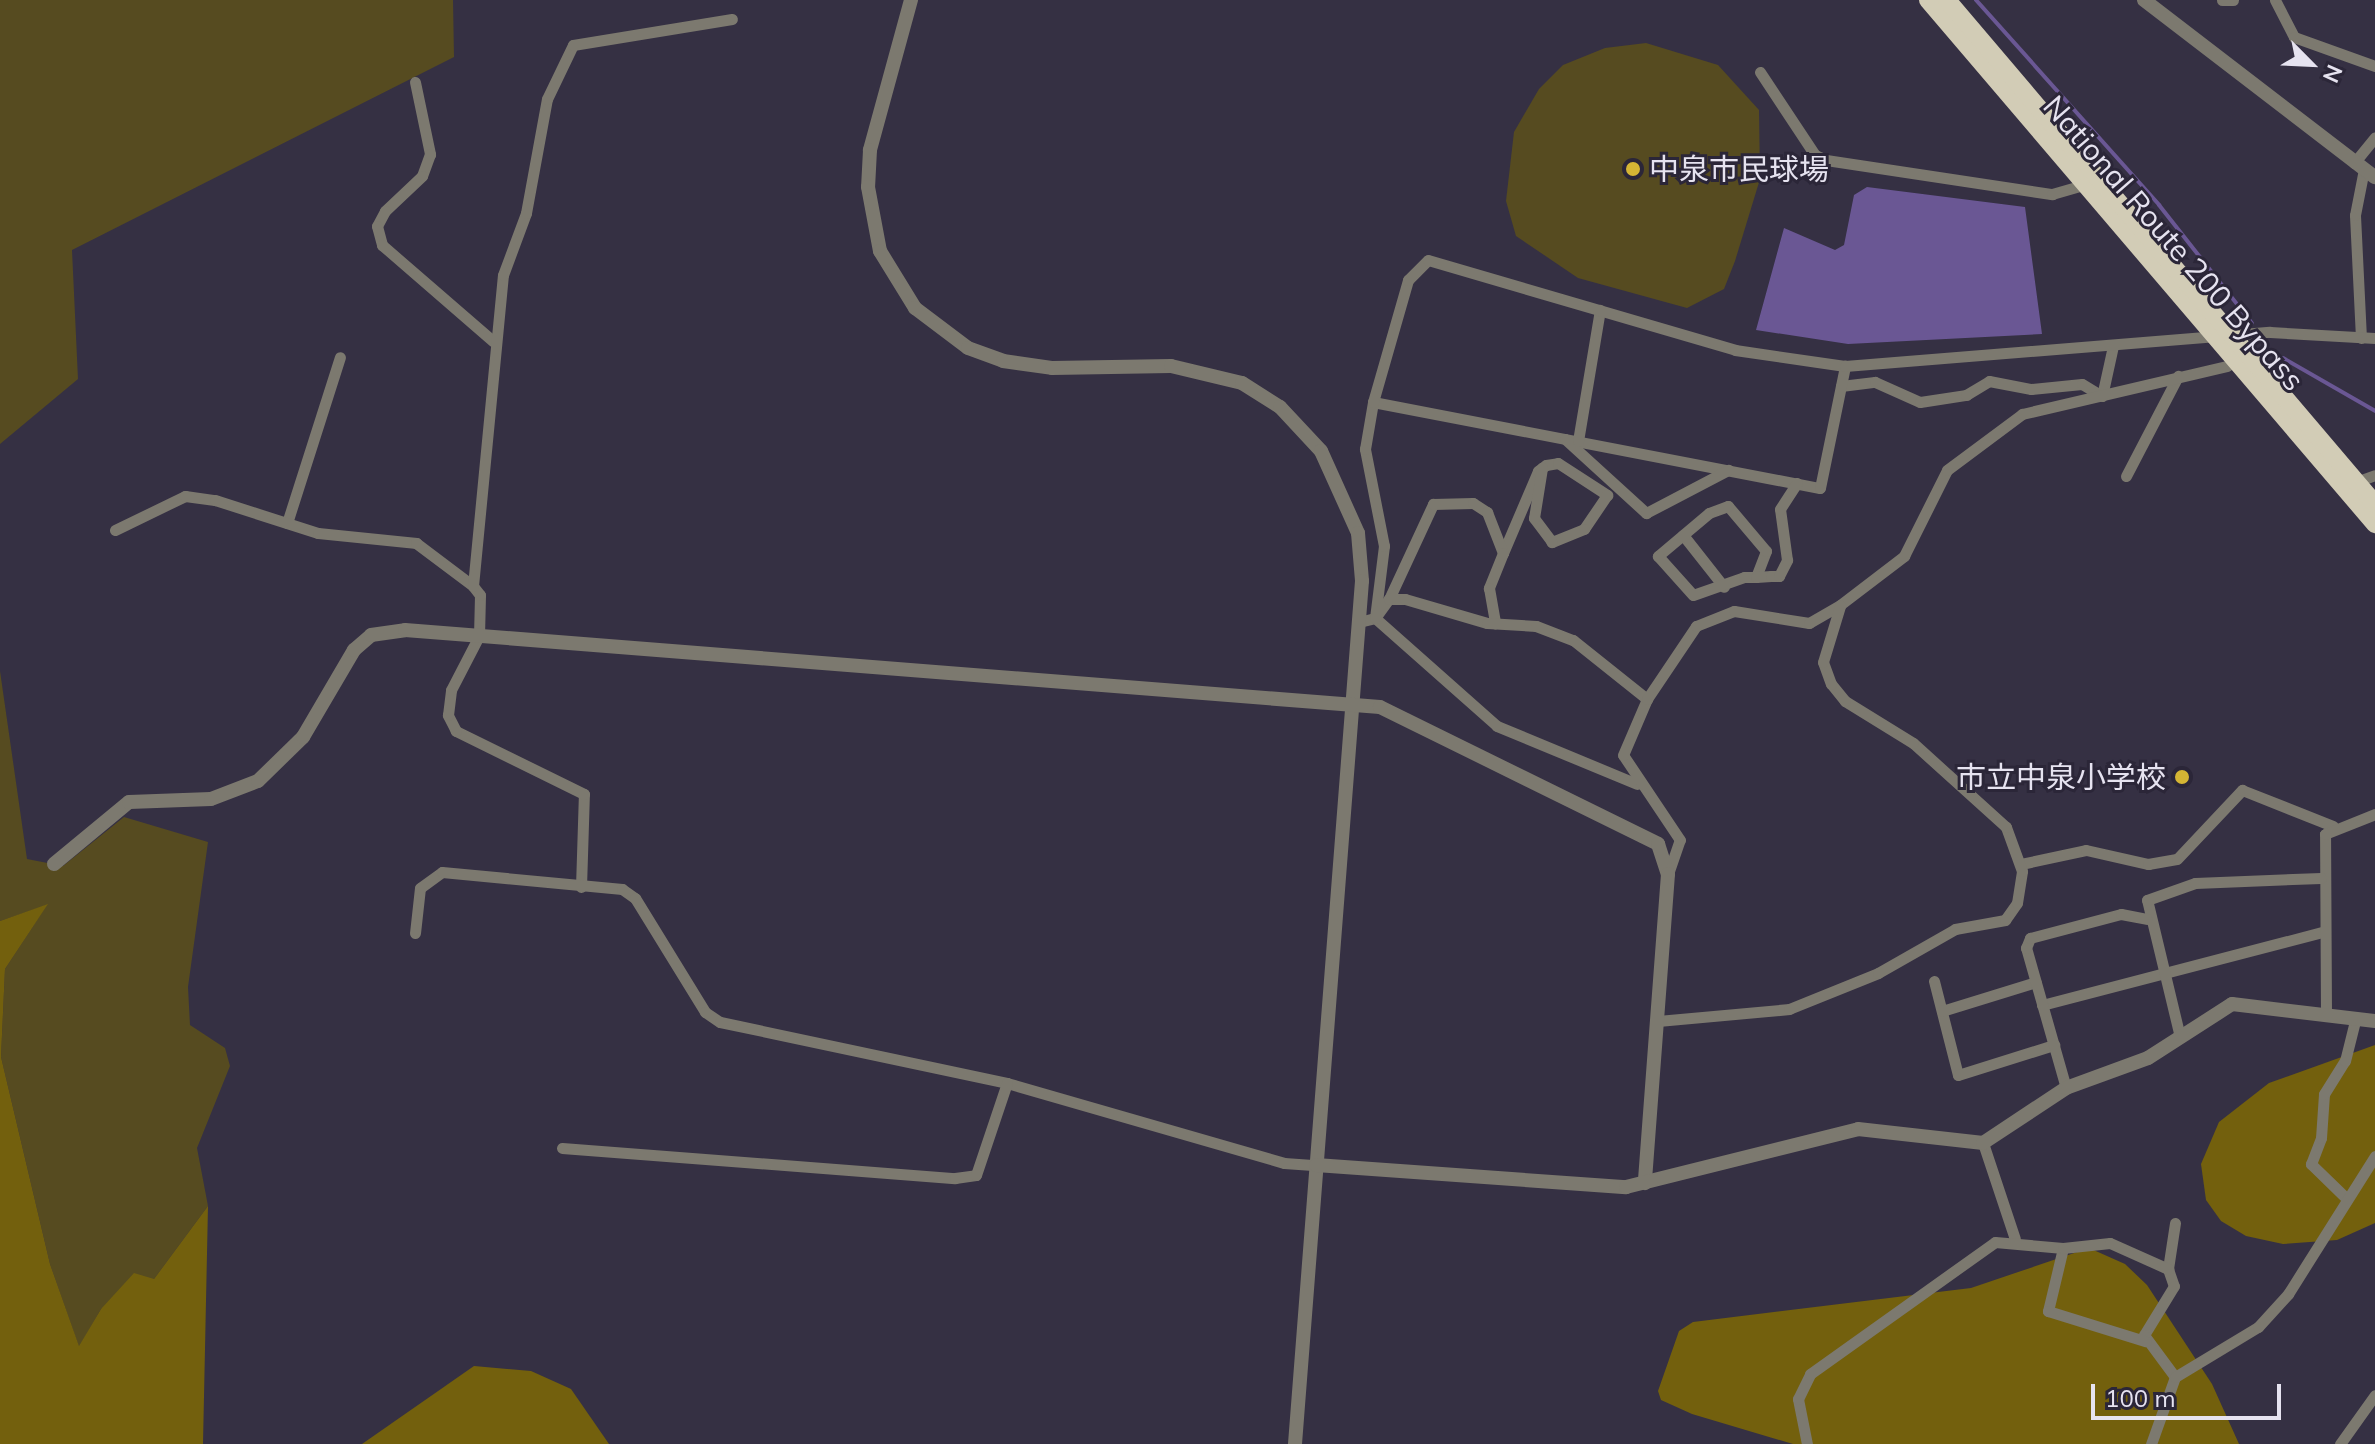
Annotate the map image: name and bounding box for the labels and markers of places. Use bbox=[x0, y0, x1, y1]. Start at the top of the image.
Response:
place label: 中泉市民球場 bbox=[1649, 151, 1829, 187]
marker: 中泉市民球場 bbox=[1624, 160, 1642, 178]
place label: 市立中泉小学校 bbox=[1956, 759, 2166, 795]
marker: 市立中泉小学校 bbox=[2173, 768, 2191, 786]

